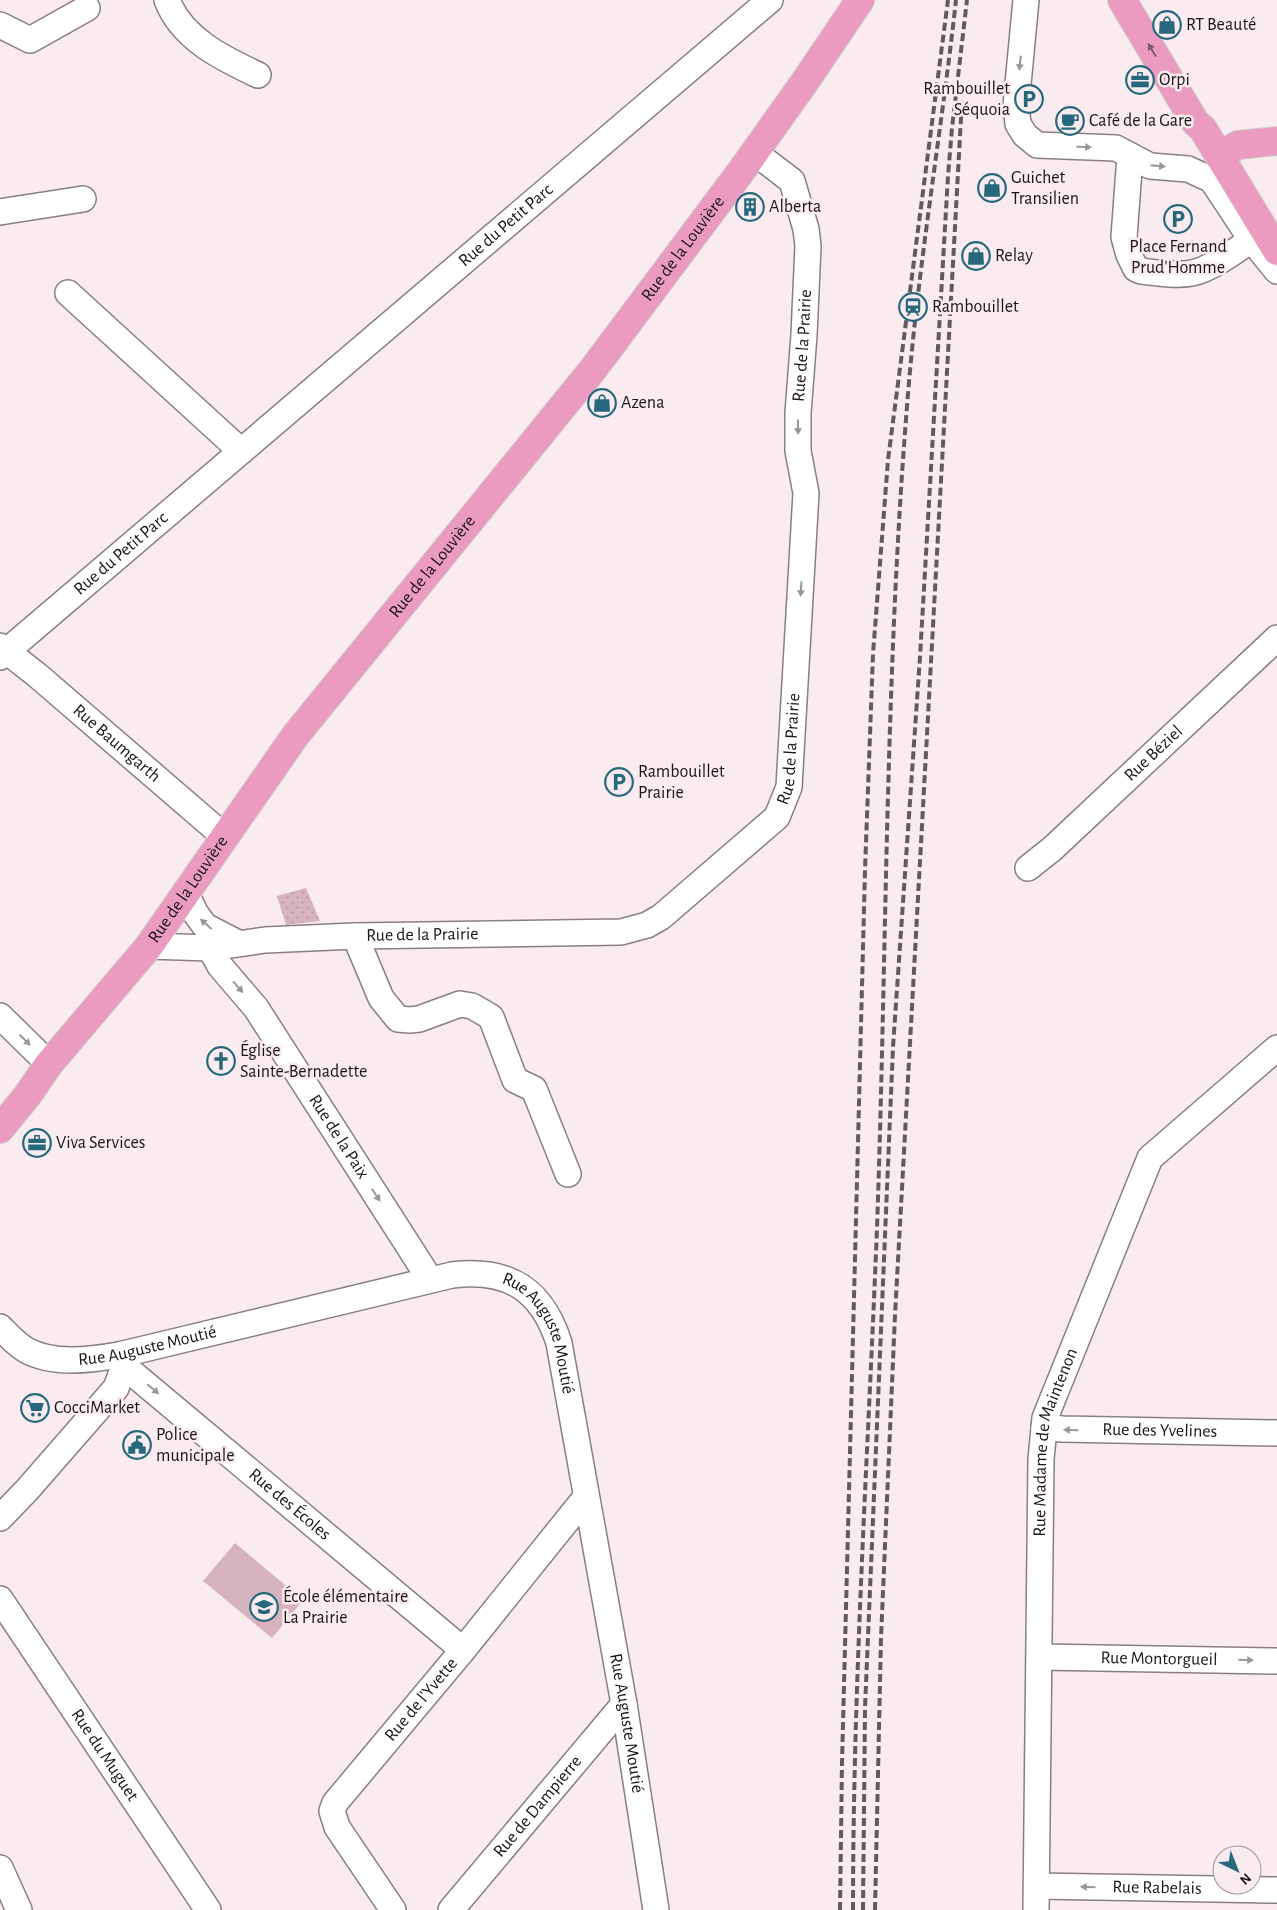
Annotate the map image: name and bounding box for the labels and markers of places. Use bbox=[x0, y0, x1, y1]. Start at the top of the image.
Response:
shop icon: RT Beauté bbox=[1152, 10, 1182, 40]
place label: RT Beauté bbox=[1186, 16, 1256, 34]
office icon: Orpi bbox=[1125, 65, 1155, 95]
place label: Orpi bbox=[1159, 71, 1190, 89]
place label: Rambouillet Séquoia bbox=[923, 80, 1010, 119]
parking icon: Rambouillet Séquoia bbox=[1014, 84, 1044, 114]
cafe icon: Café de la Gare bbox=[1055, 106, 1085, 136]
place label: Café de la Gare bbox=[1089, 112, 1192, 130]
place label: Guichet Transilien bbox=[1011, 169, 1079, 208]
shop icon: Guichet Transilien bbox=[977, 173, 1007, 203]
building icon: Alberta bbox=[735, 192, 765, 222]
place label: Alberta bbox=[769, 198, 821, 216]
parking icon: Place Fernand Prud'Homme bbox=[1163, 204, 1193, 234]
place label: Place Fernand Prud'Homme bbox=[1129, 238, 1227, 277]
shop icon: Relay bbox=[961, 241, 991, 271]
place label: Relay bbox=[995, 247, 1033, 265]
station icon: Rambouillet bbox=[898, 292, 928, 322]
place label: Rambouillet bbox=[932, 298, 1019, 316]
shop icon: Azena bbox=[587, 388, 617, 418]
place label: Azena bbox=[621, 394, 664, 412]
place label: Rambouillet Prairie bbox=[638, 763, 725, 802]
parking icon: Rambouillet Prairie bbox=[604, 767, 634, 797]
place label: Église Sainte-Bernadette bbox=[240, 1039, 367, 1081]
church icon: Église Sainte-Bernadette bbox=[206, 1046, 236, 1076]
office icon: Viva Services bbox=[22, 1128, 52, 1158]
place label: Viva Services bbox=[56, 1134, 145, 1152]
supermarket icon: CocciMarket bbox=[20, 1393, 50, 1423]
place label: CocciMarket bbox=[54, 1399, 140, 1417]
place label: Police municipale bbox=[156, 1426, 235, 1465]
public building icon: Police municipale bbox=[122, 1430, 152, 1460]
place label: École élémentaire La Prairie bbox=[283, 1585, 408, 1627]
school or university icon: École élémentaire La Prairie bbox=[249, 1592, 279, 1622]

